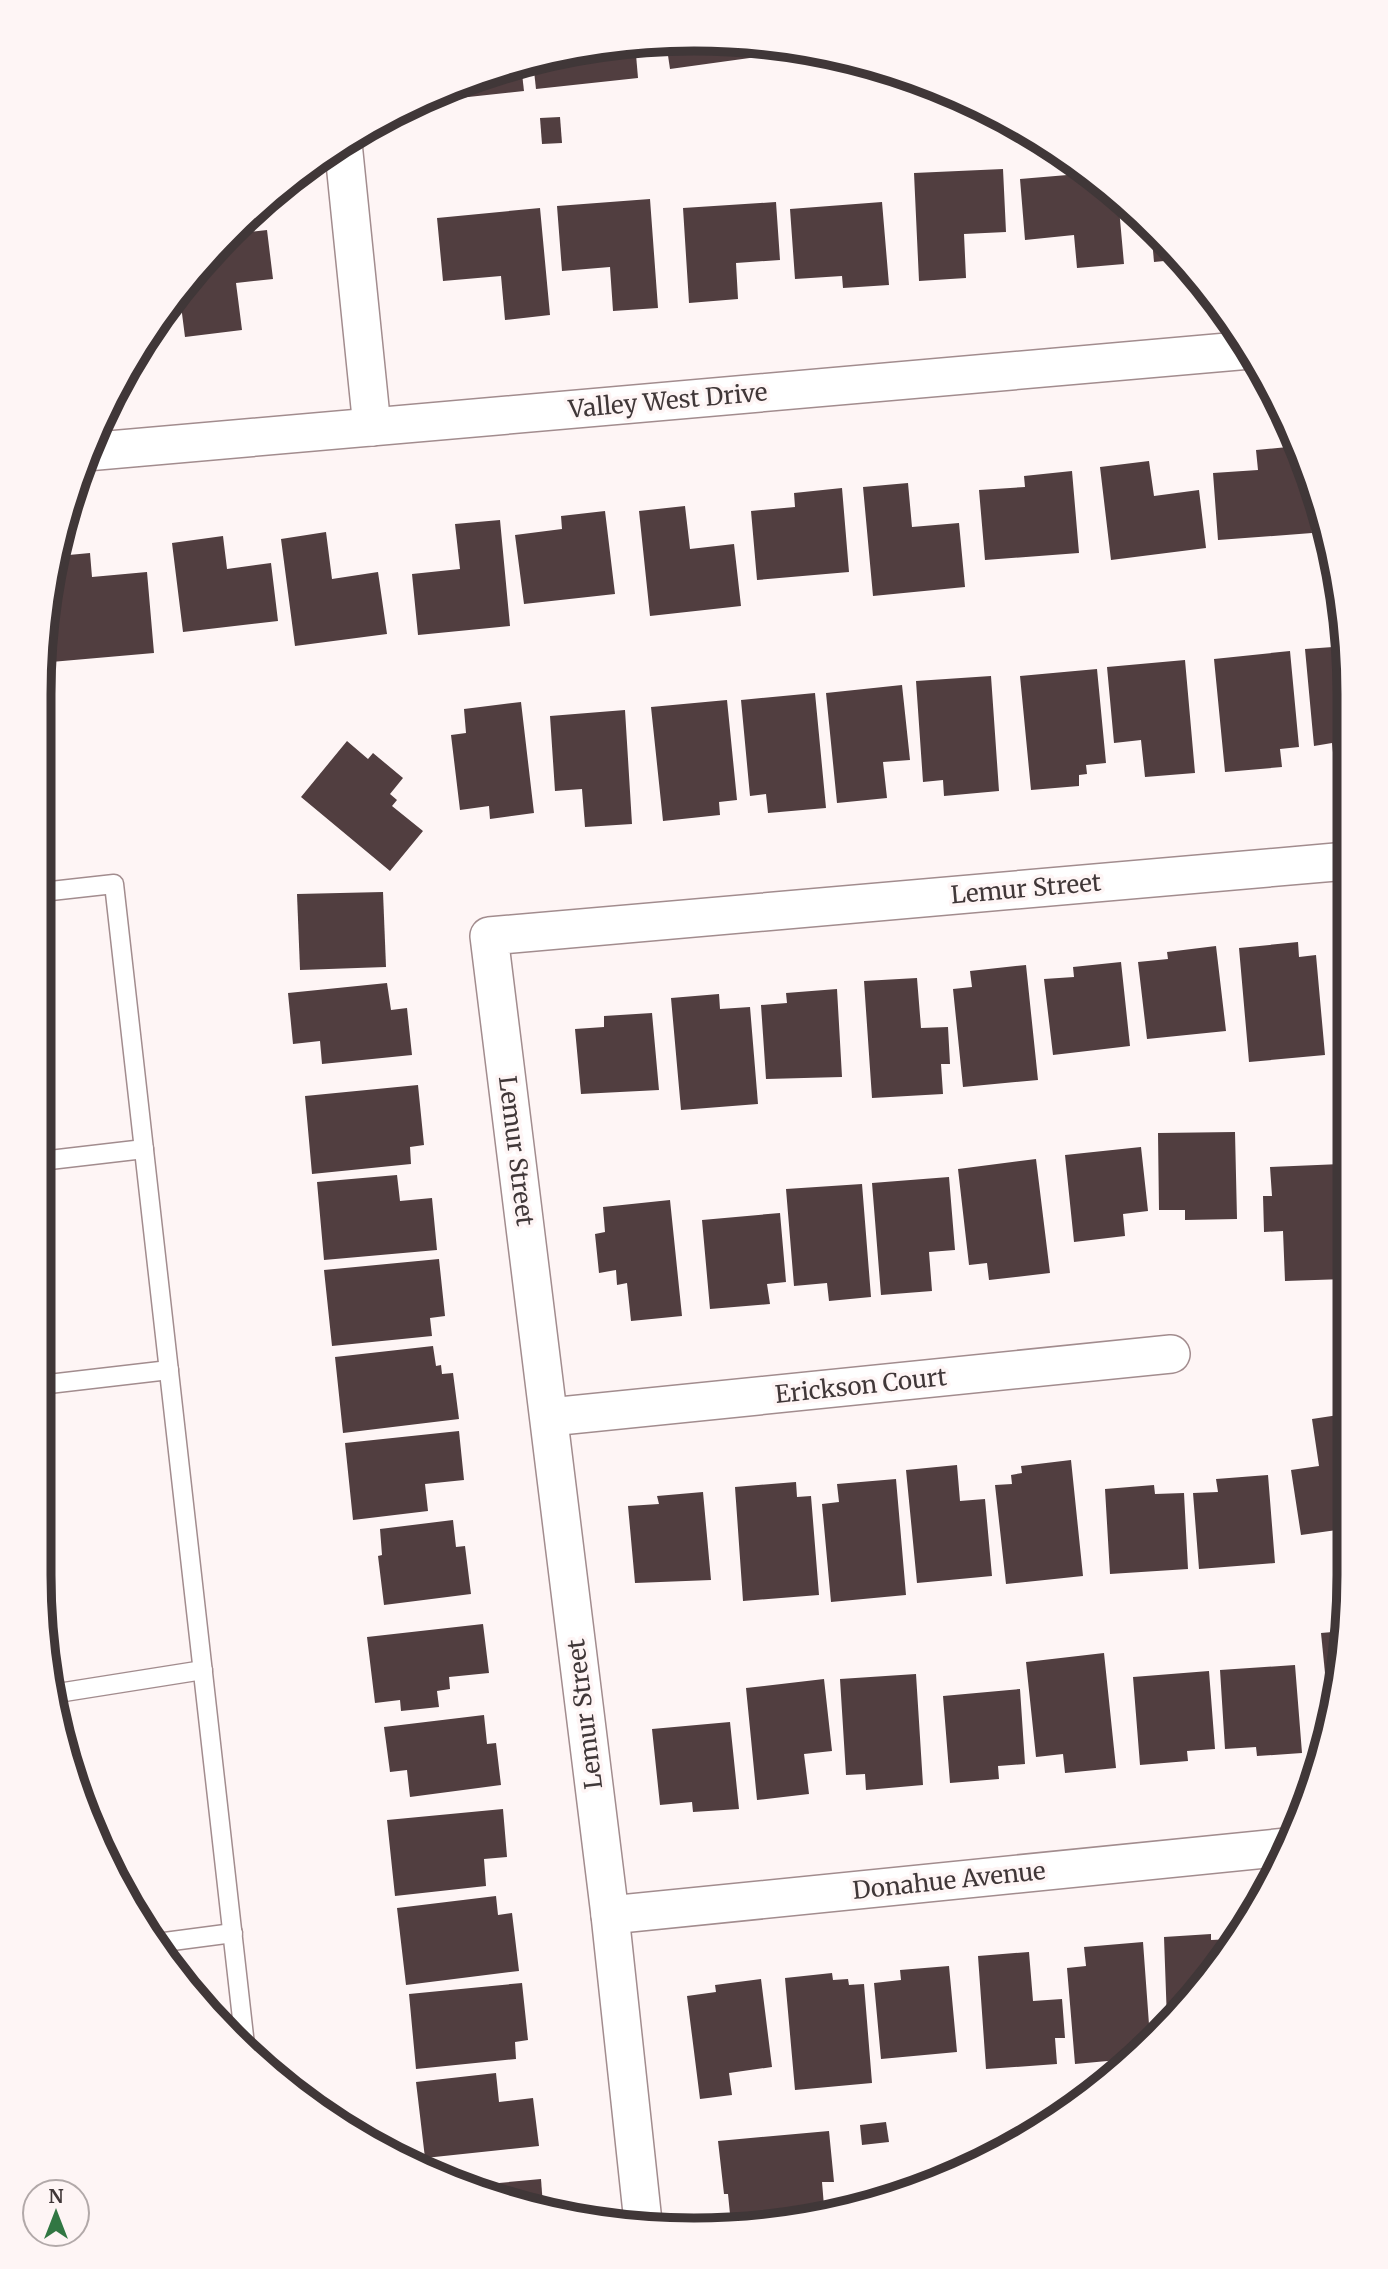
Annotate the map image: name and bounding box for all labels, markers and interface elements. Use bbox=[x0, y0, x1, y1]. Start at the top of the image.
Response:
street label: Valley West Drive bbox=[566, 376, 769, 425]
street label: Lemur Street bbox=[949, 866, 1103, 911]
street label: Lemur Street bbox=[492, 1074, 541, 1228]
street label: Erickson Court bbox=[773, 1361, 949, 1410]
street label: Lemur Street bbox=[560, 1637, 609, 1791]
street label: Donahue Avenue bbox=[851, 1855, 1047, 1906]
north arrow bbox=[21, 2178, 91, 2248]
text: N bbox=[48, 2184, 64, 2208]

